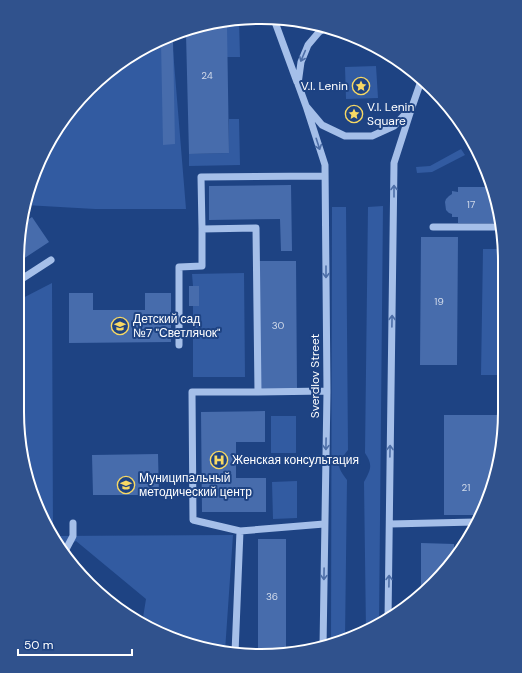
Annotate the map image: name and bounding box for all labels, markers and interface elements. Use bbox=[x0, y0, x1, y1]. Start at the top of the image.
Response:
one-way arrow bbox=[299, 50, 307, 62]
house number: 24 bbox=[201, 69, 213, 82]
place icon: V.I. Lenin bbox=[351, 76, 371, 96]
place label: V.I. Lenin bbox=[301, 78, 348, 94]
place label: V.I. Lenin Square bbox=[367, 99, 414, 129]
place icon: V.I. Lenin Square bbox=[344, 104, 364, 124]
one-way arrow bbox=[315, 137, 323, 149]
one-way arrow bbox=[390, 185, 398, 198]
house number: 17 bbox=[467, 198, 475, 211]
one-way arrow bbox=[322, 265, 330, 278]
house number: 19 bbox=[434, 295, 444, 308]
place label: Детский сад №7 "Светлячок" bbox=[133, 311, 221, 341]
one-way arrow bbox=[388, 315, 396, 328]
school or university icon: Детский сад №7 "Светлячок" bbox=[110, 316, 130, 336]
house number: 30 bbox=[272, 319, 285, 332]
street label: Sverdlov Street bbox=[307, 333, 323, 418]
one-way arrow bbox=[322, 437, 330, 450]
one-way arrow bbox=[386, 445, 394, 458]
hospital icon: Женская консультация bbox=[209, 450, 229, 470]
place label: Женская консультация bbox=[232, 452, 359, 468]
place label: Муниципальный методический центр bbox=[139, 470, 252, 500]
school or university icon: Муниципальный методический центр bbox=[116, 475, 136, 495]
house number: 21 bbox=[462, 481, 470, 494]
one-way arrow bbox=[320, 567, 327, 580]
one-way arrow bbox=[385, 575, 393, 588]
house number: 36 bbox=[266, 590, 278, 603]
scale bar bbox=[18, 631, 132, 657]
text: 50 m bbox=[24, 637, 53, 653]

